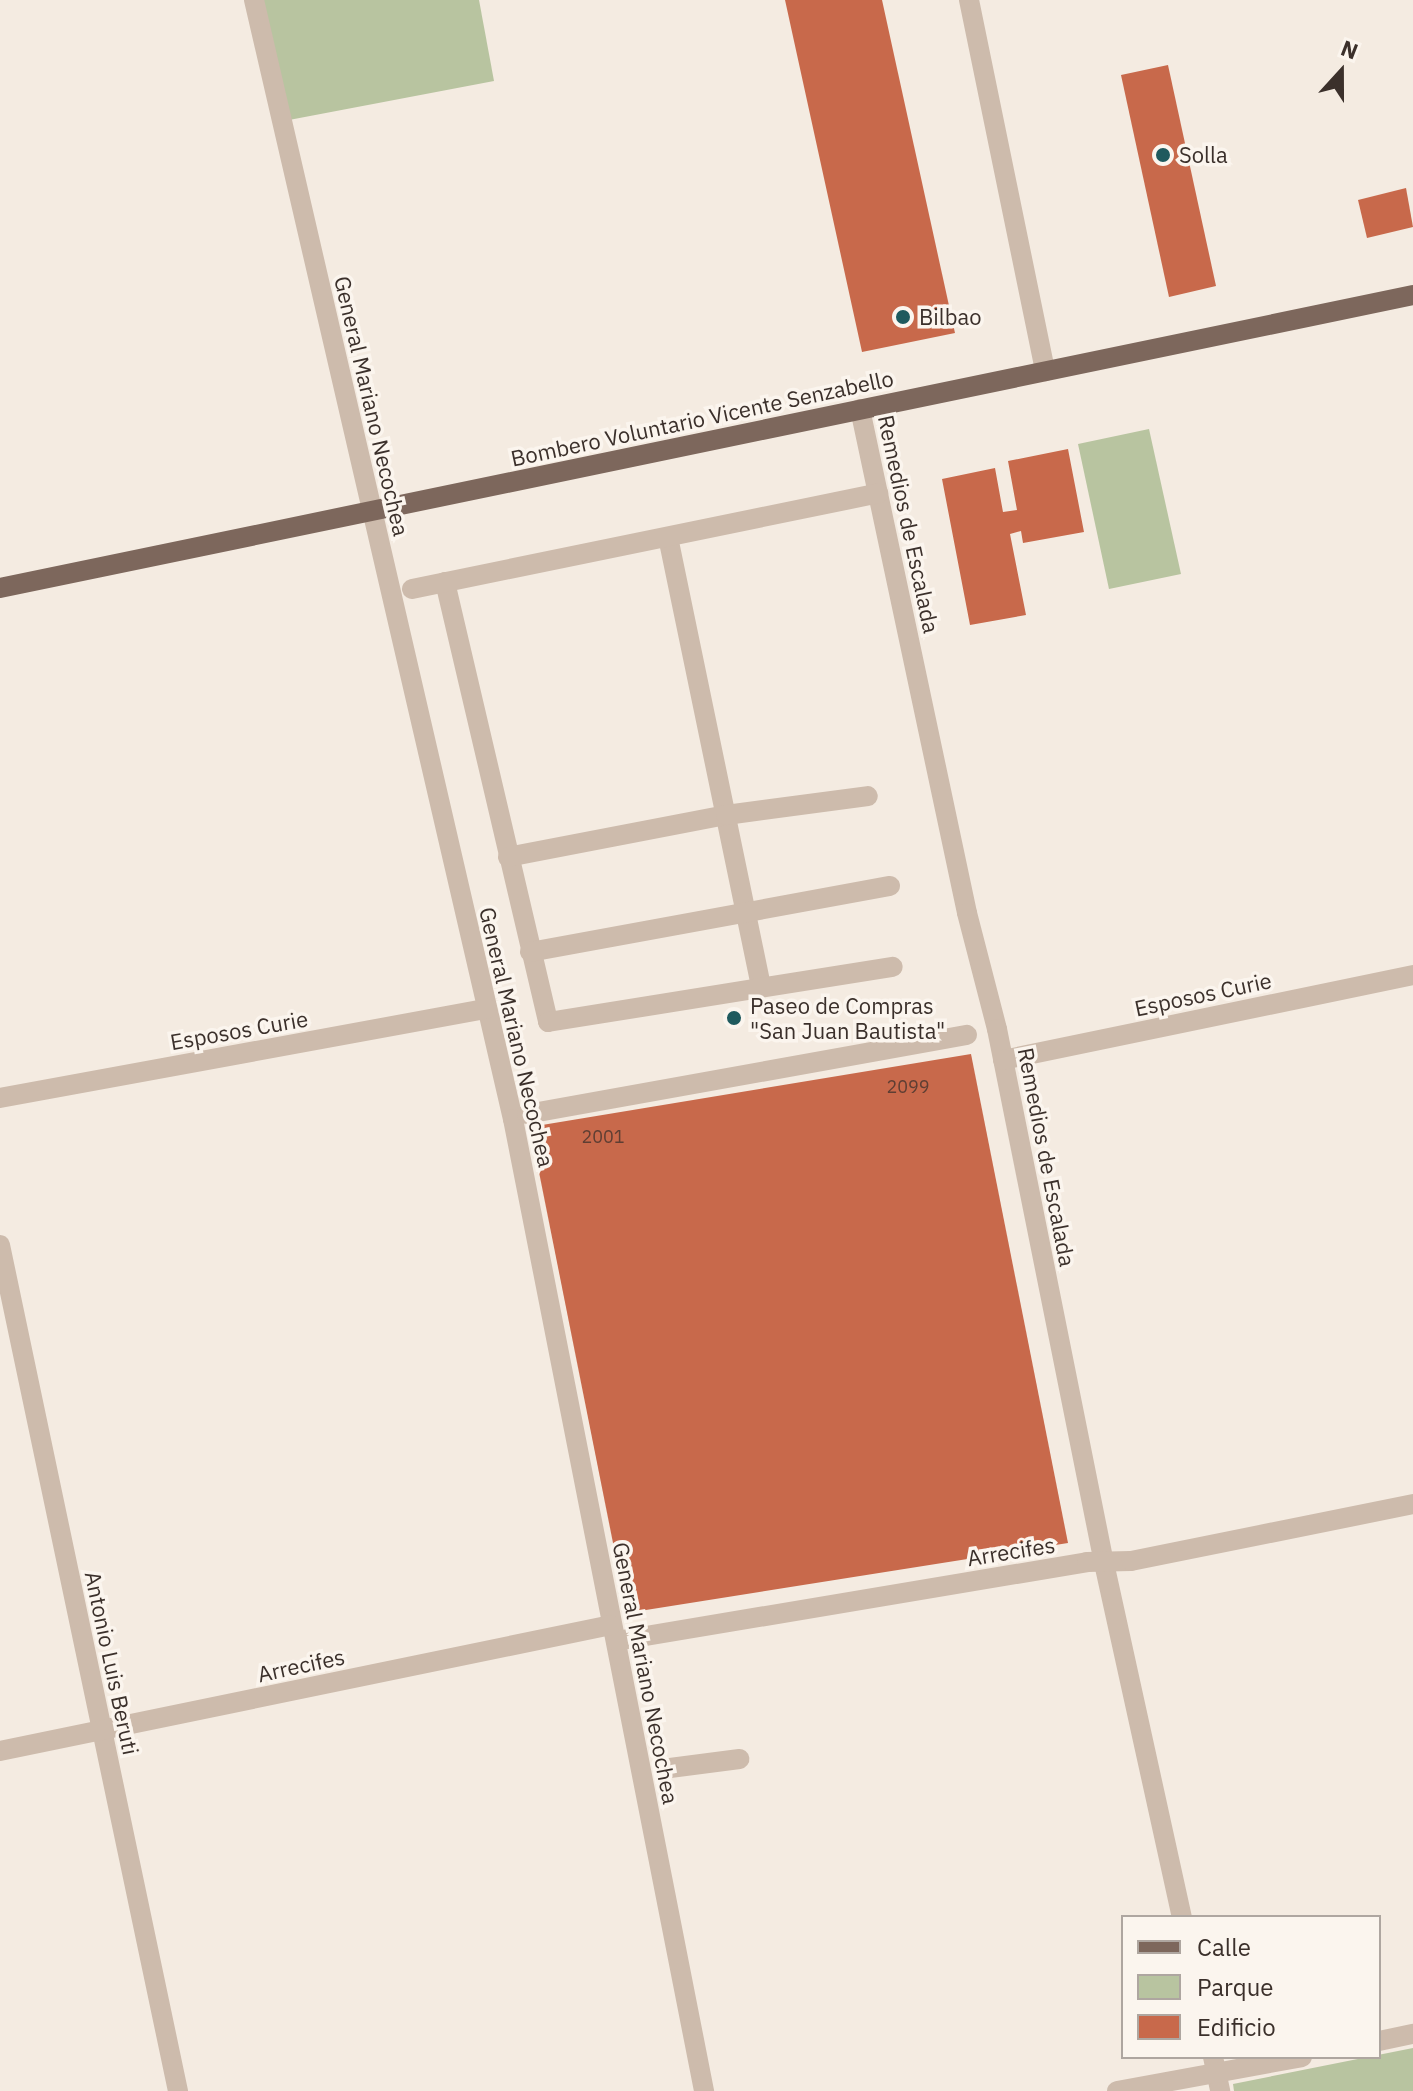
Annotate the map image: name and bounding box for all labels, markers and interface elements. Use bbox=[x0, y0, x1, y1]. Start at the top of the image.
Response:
north arrow bbox=[1301, 32, 1381, 112]
text: N bbox=[1337, 33, 1362, 66]
place label: Solla bbox=[1179, 142, 1228, 168]
marker: Solla bbox=[1154, 146, 1172, 164]
street label: General Mariano Necochea bbox=[329, 273, 415, 539]
place label: Bilbao bbox=[919, 304, 982, 330]
marker: Bilbao bbox=[894, 308, 912, 326]
street label: Bombero Voluntario Vicente Senzabello bbox=[508, 365, 896, 471]
street label: Remedios de Escalada bbox=[873, 413, 945, 635]
street label: General Mariano Necochea bbox=[474, 904, 560, 1170]
street label: Esposos Curie bbox=[1132, 967, 1274, 1021]
place label: Paseo de Compras "San Juan Bautista" bbox=[750, 992, 945, 1044]
street label: Esposos Curie bbox=[168, 1005, 310, 1055]
marker: Paseo de Compras "San Juan Bautista" bbox=[725, 1009, 743, 1027]
street label: Remedios de Escalada bbox=[1013, 1045, 1081, 1269]
house number: 2099 bbox=[886, 1076, 930, 1098]
house number: 2001 bbox=[581, 1126, 625, 1148]
street label: Arrecifes bbox=[965, 1531, 1057, 1571]
street label: General Mariano Necochea bbox=[608, 1540, 684, 1806]
street label: Antonio Luis Beruti bbox=[80, 1569, 144, 1757]
street label: Arrecifes bbox=[255, 1643, 347, 1687]
legend bbox=[1121, 1915, 1381, 2059]
text: Calle bbox=[1197, 1931, 1251, 1963]
text: Parque bbox=[1197, 1971, 1274, 2003]
text: Edificio bbox=[1197, 2011, 1276, 2043]

